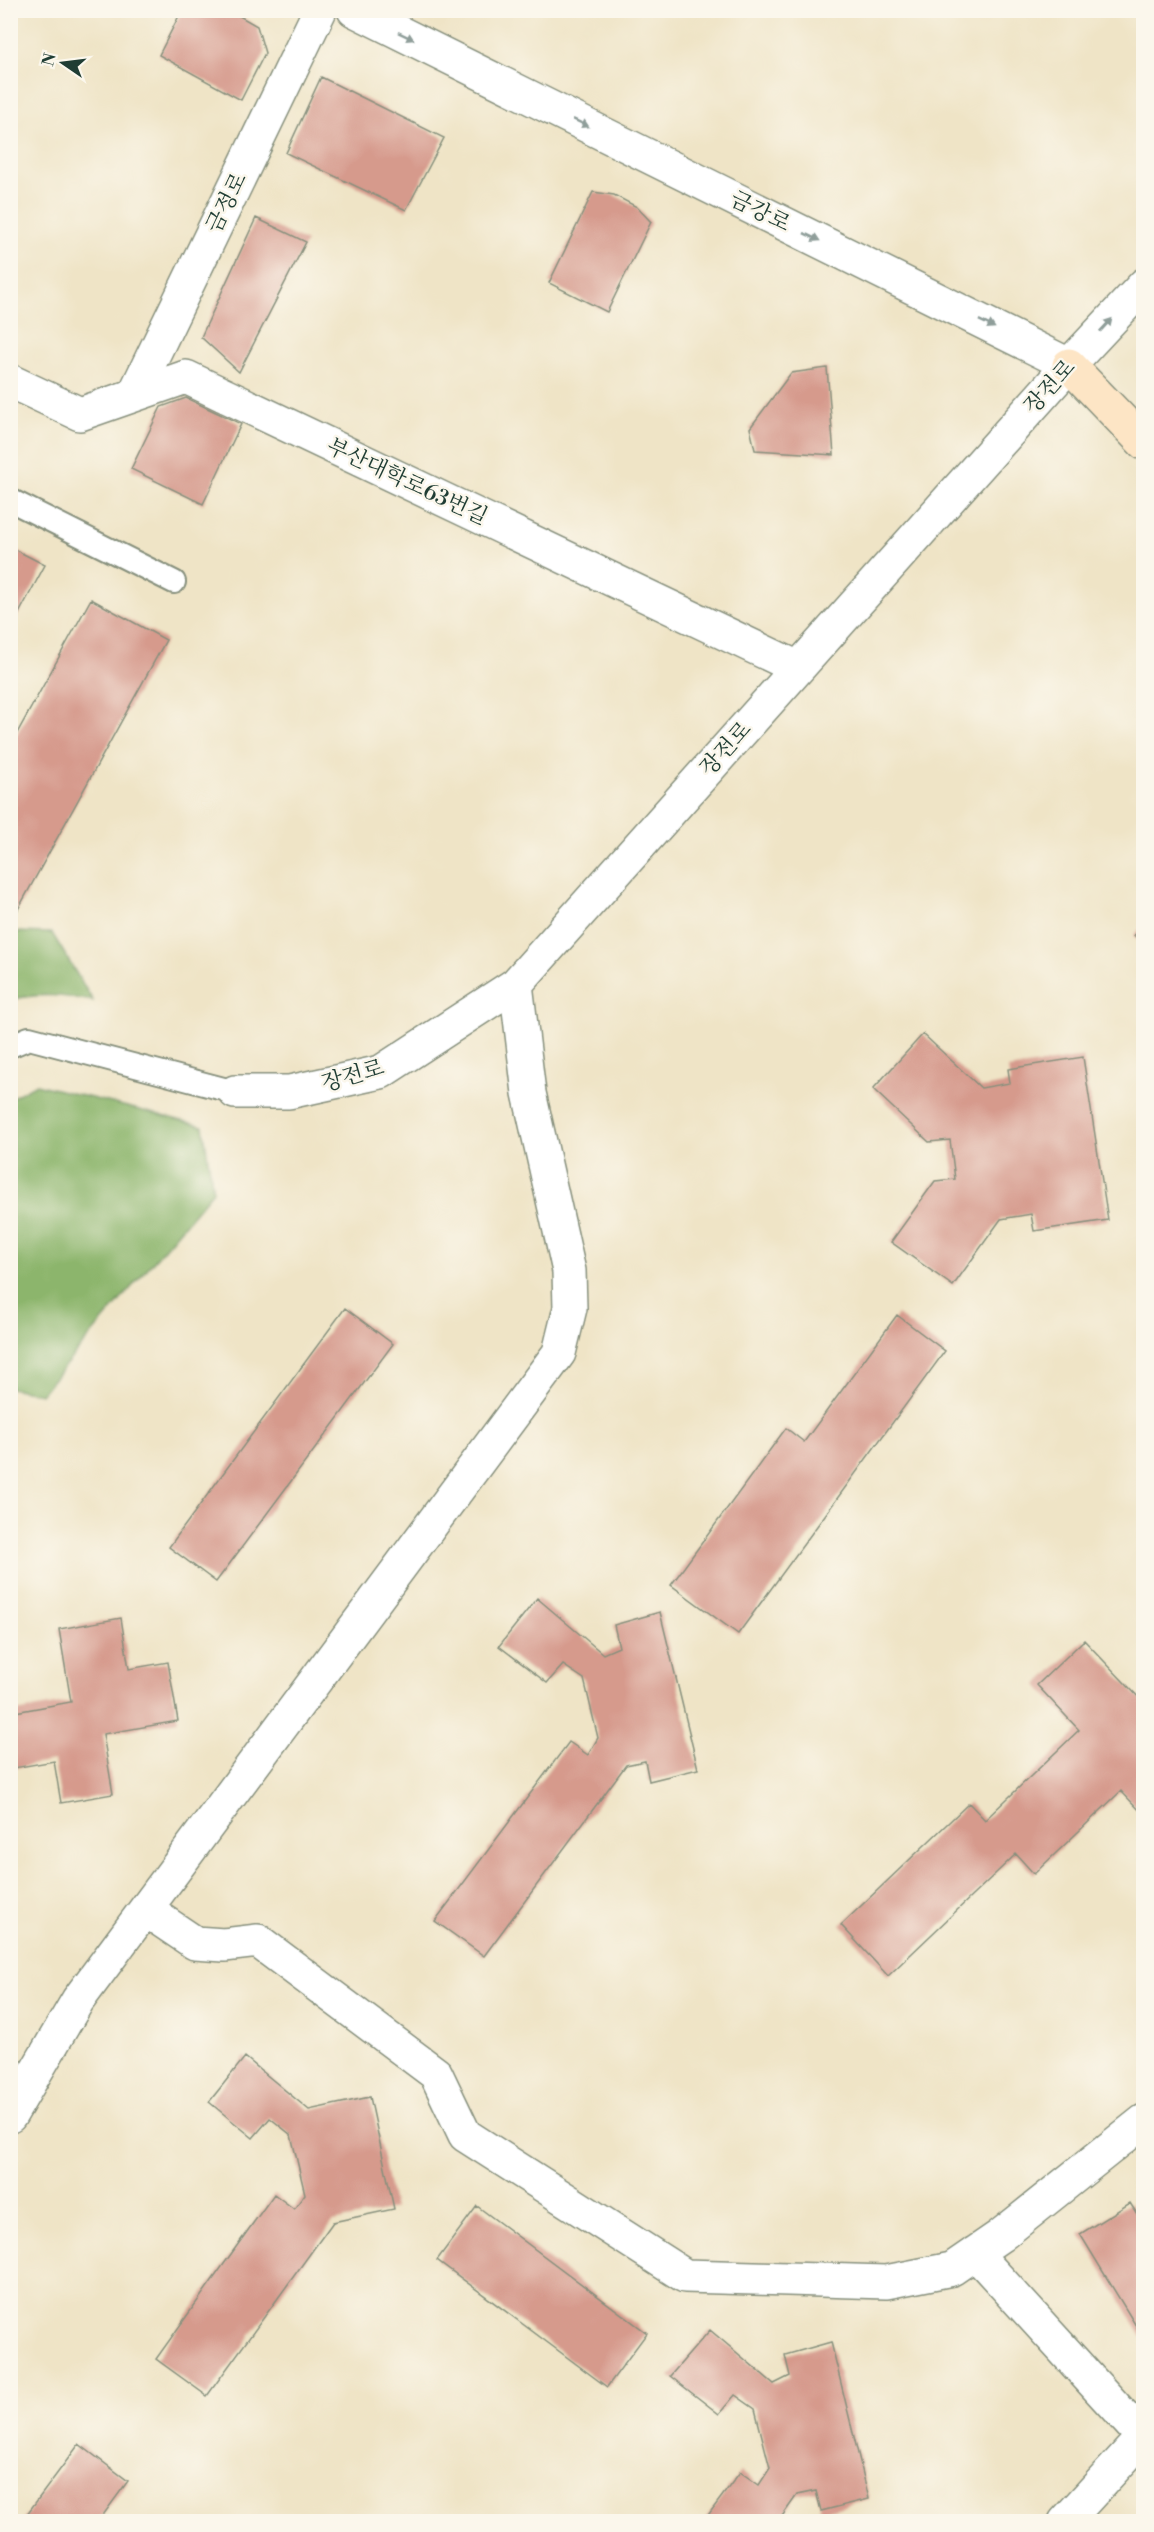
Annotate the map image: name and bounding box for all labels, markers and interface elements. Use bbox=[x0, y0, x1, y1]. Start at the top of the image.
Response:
one-way arrow bbox=[397, 31, 415, 41]
north arrow bbox=[33, 33, 93, 93]
text: N bbox=[38, 51, 61, 68]
one-way arrow bbox=[572, 118, 589, 128]
street label: 금정로 bbox=[201, 168, 253, 238]
street label: 금강로 bbox=[725, 186, 795, 238]
one-way arrow bbox=[803, 232, 821, 242]
one-way arrow bbox=[1099, 318, 1113, 332]
one-way arrow bbox=[978, 319, 995, 329]
street label: 장전로 bbox=[1019, 354, 1081, 420]
street label: 부산대학로63번길 bbox=[322, 433, 492, 531]
street label: 장전로 bbox=[695, 716, 757, 782]
street label: 장전로 bbox=[319, 1054, 387, 1098]

